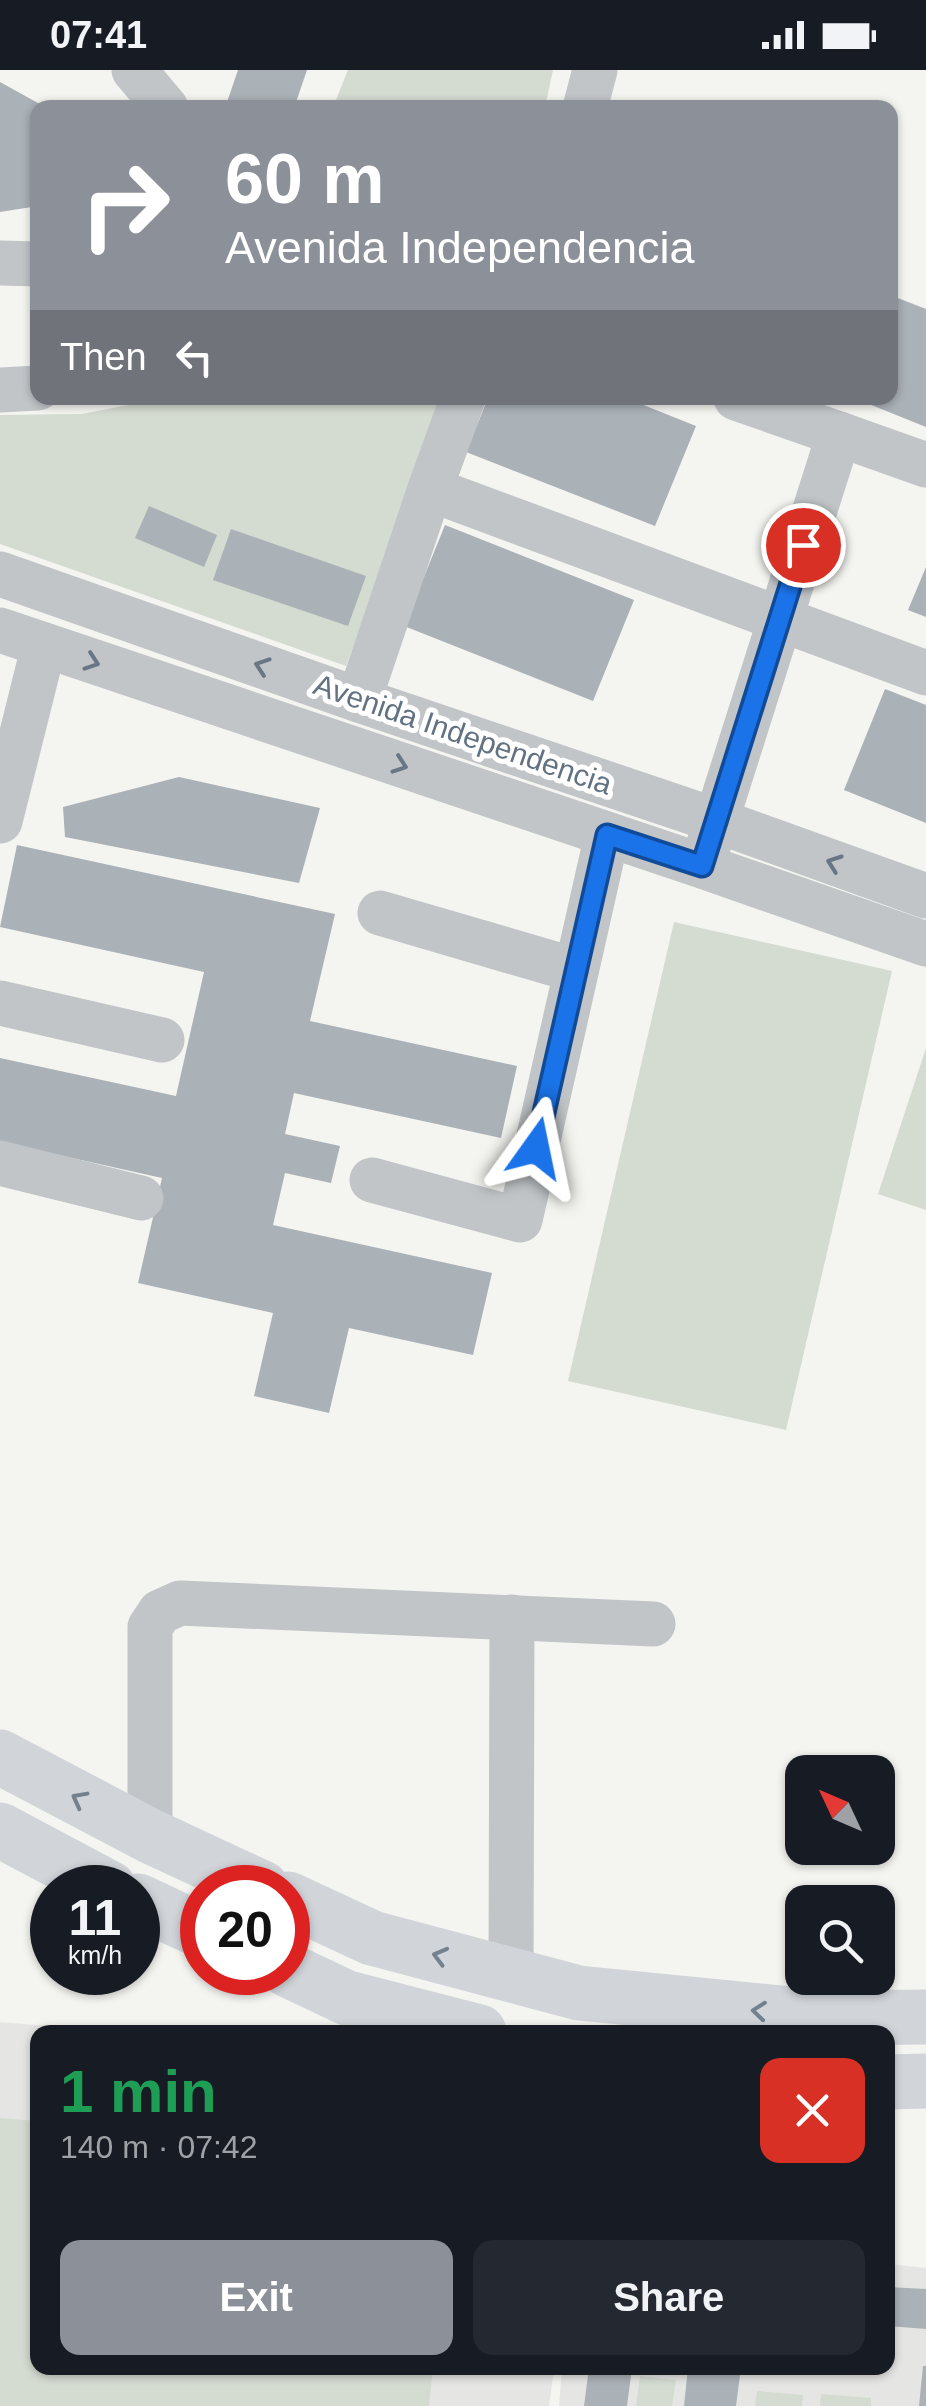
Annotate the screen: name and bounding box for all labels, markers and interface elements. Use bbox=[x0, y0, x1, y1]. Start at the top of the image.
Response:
text: 07:41 bbox=[50, 14, 147, 56]
icon: right bbox=[60, 140, 190, 270]
text: 60 m bbox=[225, 140, 385, 218]
text: Avenida Independencia bbox=[225, 222, 695, 273]
icon: left bbox=[167, 330, 222, 385]
text: Then bbox=[60, 336, 147, 378]
pin bbox=[761, 503, 846, 588]
icon: arrive bbox=[776, 518, 831, 573]
one-way arrow bbox=[83, 650, 100, 670]
one-way arrow bbox=[255, 657, 272, 678]
street label: Avenida Independencia bbox=[310, 667, 617, 801]
one-way arrow bbox=[391, 754, 408, 774]
one-way arrow bbox=[827, 854, 844, 875]
position arrow bbox=[484, 1096, 588, 1200]
north arrow bbox=[785, 1755, 895, 1865]
map controls bbox=[785, 1755, 895, 1995]
one-way arrow bbox=[72, 1792, 90, 1811]
speed limit sign: 20 bbox=[180, 1865, 310, 1995]
button: search bbox=[785, 1885, 895, 1995]
text: 11 bbox=[69, 1890, 121, 1946]
text: km/h bbox=[68, 1941, 122, 1969]
one-way arrow bbox=[431, 1947, 449, 1968]
one-way arrow bbox=[750, 2001, 766, 2022]
text: 1 min bbox=[60, 2058, 217, 2125]
button: close bbox=[760, 2058, 865, 2163]
text: 140 m · 07:42 bbox=[60, 2129, 257, 2165]
button: Exit bbox=[60, 2240, 453, 2355]
button: Share bbox=[473, 2240, 865, 2355]

